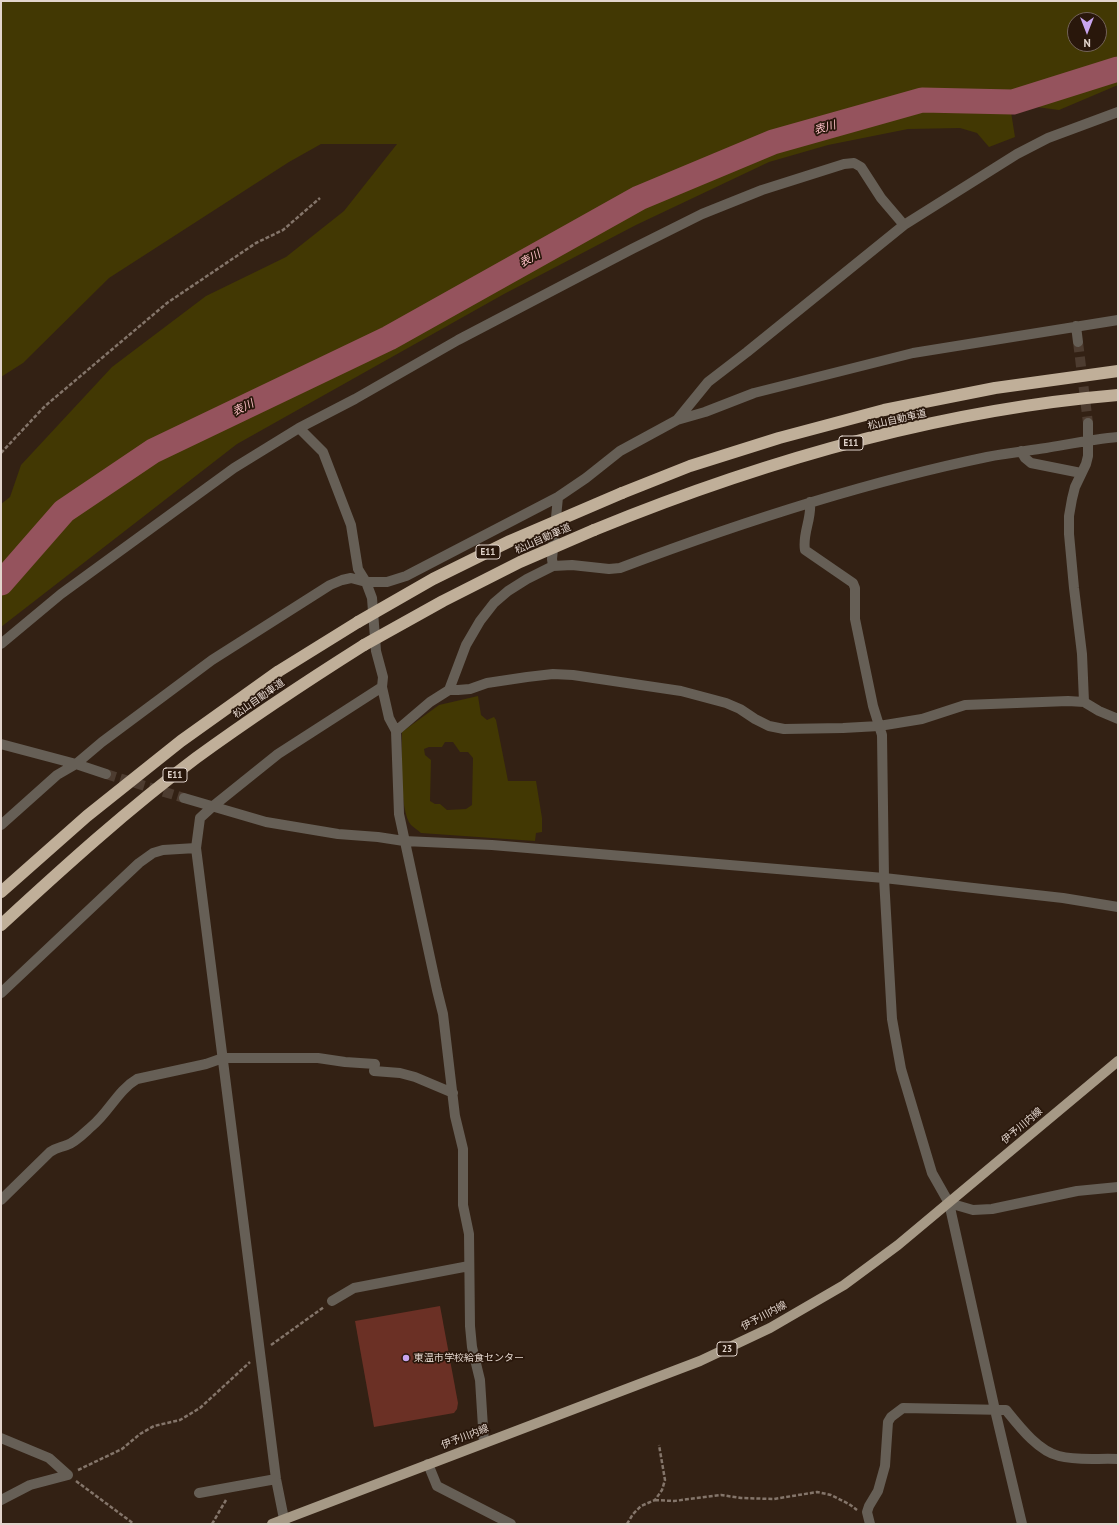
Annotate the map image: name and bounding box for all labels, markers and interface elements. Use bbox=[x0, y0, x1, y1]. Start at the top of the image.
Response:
north arrow bbox=[1067, 12, 1107, 52]
text: N bbox=[1083, 36, 1091, 50]
water label: 表川 bbox=[813, 119, 837, 137]
water label: 表川 bbox=[517, 248, 543, 270]
water label: 表川 bbox=[230, 397, 256, 419]
street label: 松山自動車道 bbox=[866, 407, 928, 433]
road number: E11 bbox=[839, 436, 863, 450]
street label: 松山自動車道 bbox=[513, 521, 573, 557]
road number: E11 bbox=[476, 545, 500, 559]
street label: 松山自動車道 bbox=[231, 677, 287, 721]
road number: E11 bbox=[163, 768, 187, 782]
street label: 伊予川内線 bbox=[999, 1105, 1045, 1147]
street label: 伊予川内線 bbox=[739, 1299, 789, 1333]
road number: 23 bbox=[717, 1342, 737, 1356]
place label: 東温市学校給食センター bbox=[414, 1352, 524, 1364]
marker: 東温市学校給食センター bbox=[401, 1353, 411, 1363]
street label: 伊予川内線 bbox=[440, 1422, 490, 1452]

